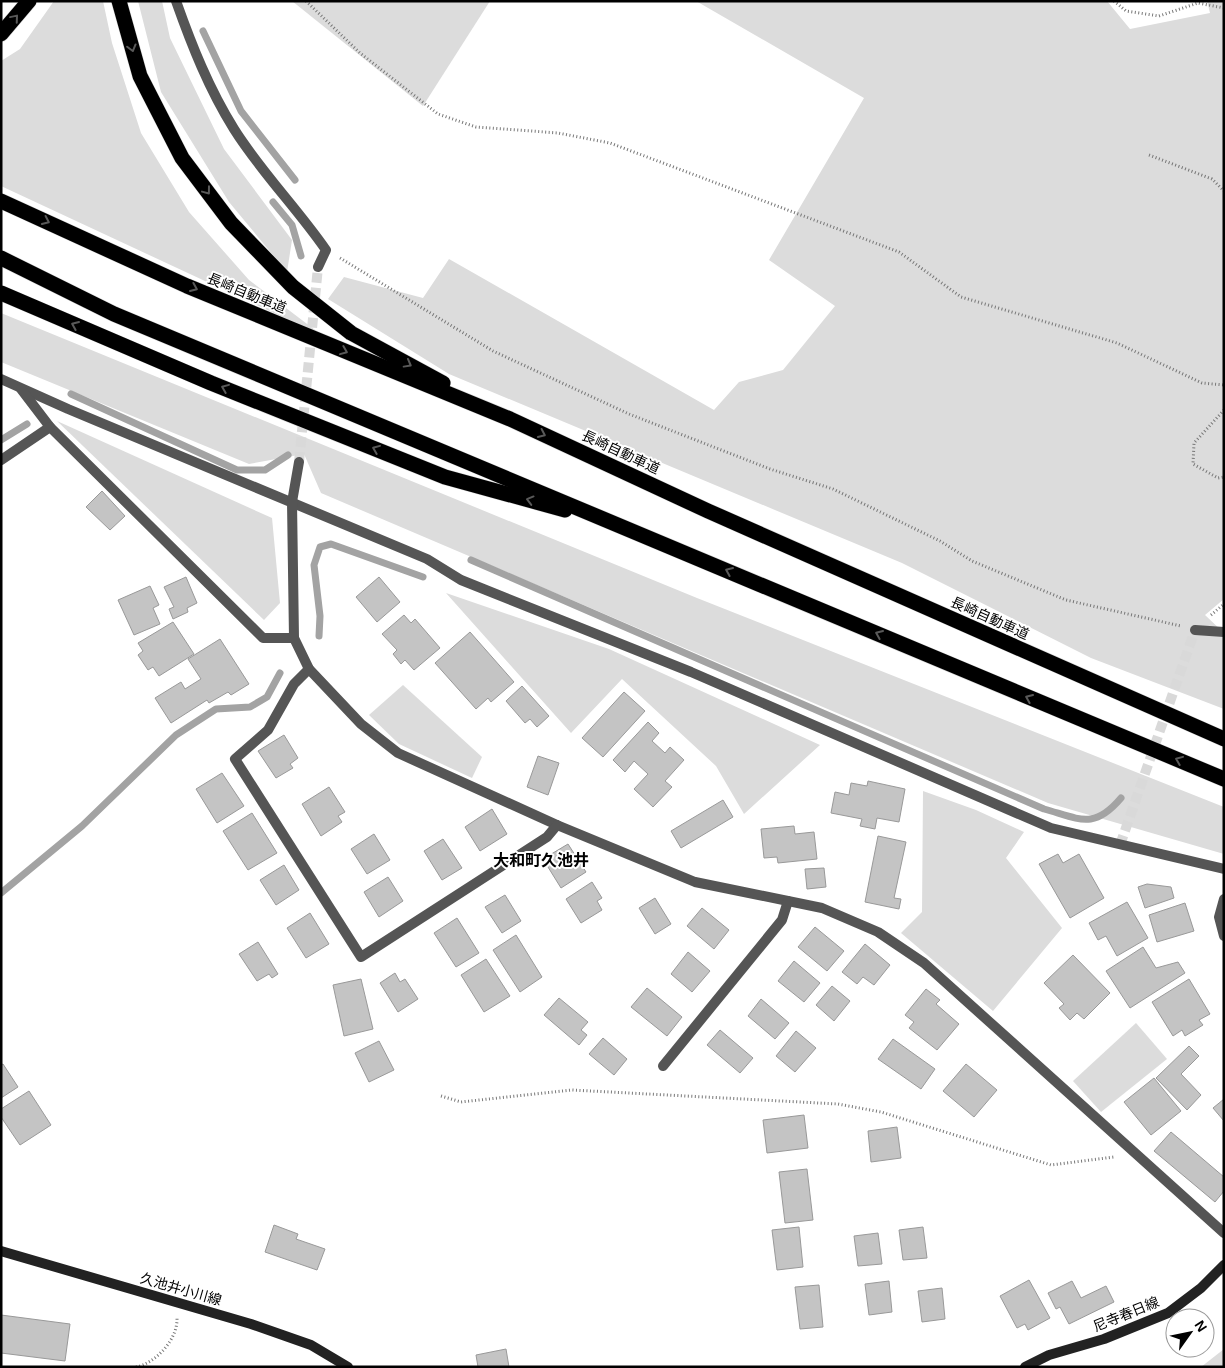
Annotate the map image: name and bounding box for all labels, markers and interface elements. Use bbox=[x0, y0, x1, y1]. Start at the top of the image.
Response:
one-way arrow bbox=[10, 15, 18, 24]
one-way arrow bbox=[127, 44, 137, 52]
one-way arrow bbox=[201, 185, 209, 194]
one-way arrow bbox=[41, 215, 50, 226]
street label: 長崎自動車道 bbox=[205, 270, 289, 316]
one-way arrow bbox=[189, 282, 198, 293]
one-way arrow bbox=[72, 320, 80, 330]
one-way arrow bbox=[339, 344, 348, 355]
one-way arrow bbox=[402, 357, 411, 367]
one-way arrow bbox=[221, 384, 230, 394]
street label: 長崎自動車道 bbox=[580, 427, 662, 477]
one-way arrow bbox=[537, 428, 546, 438]
one-way arrow bbox=[372, 445, 380, 455]
one-way arrow bbox=[526, 496, 534, 506]
one-way arrow bbox=[725, 566, 734, 577]
street label: 長崎自動車道 bbox=[948, 594, 1032, 642]
one-way arrow bbox=[875, 630, 884, 641]
one-way arrow bbox=[1025, 693, 1034, 704]
one-way arrow bbox=[1175, 756, 1183, 766]
district label: 大和町久池井 bbox=[493, 851, 589, 869]
street label: 久池井小川線 bbox=[138, 1270, 224, 1308]
street label: 尼寺春日線 bbox=[1091, 1293, 1161, 1335]
north arrow bbox=[1165, 1308, 1215, 1358]
text: N bbox=[1191, 1317, 1210, 1335]

